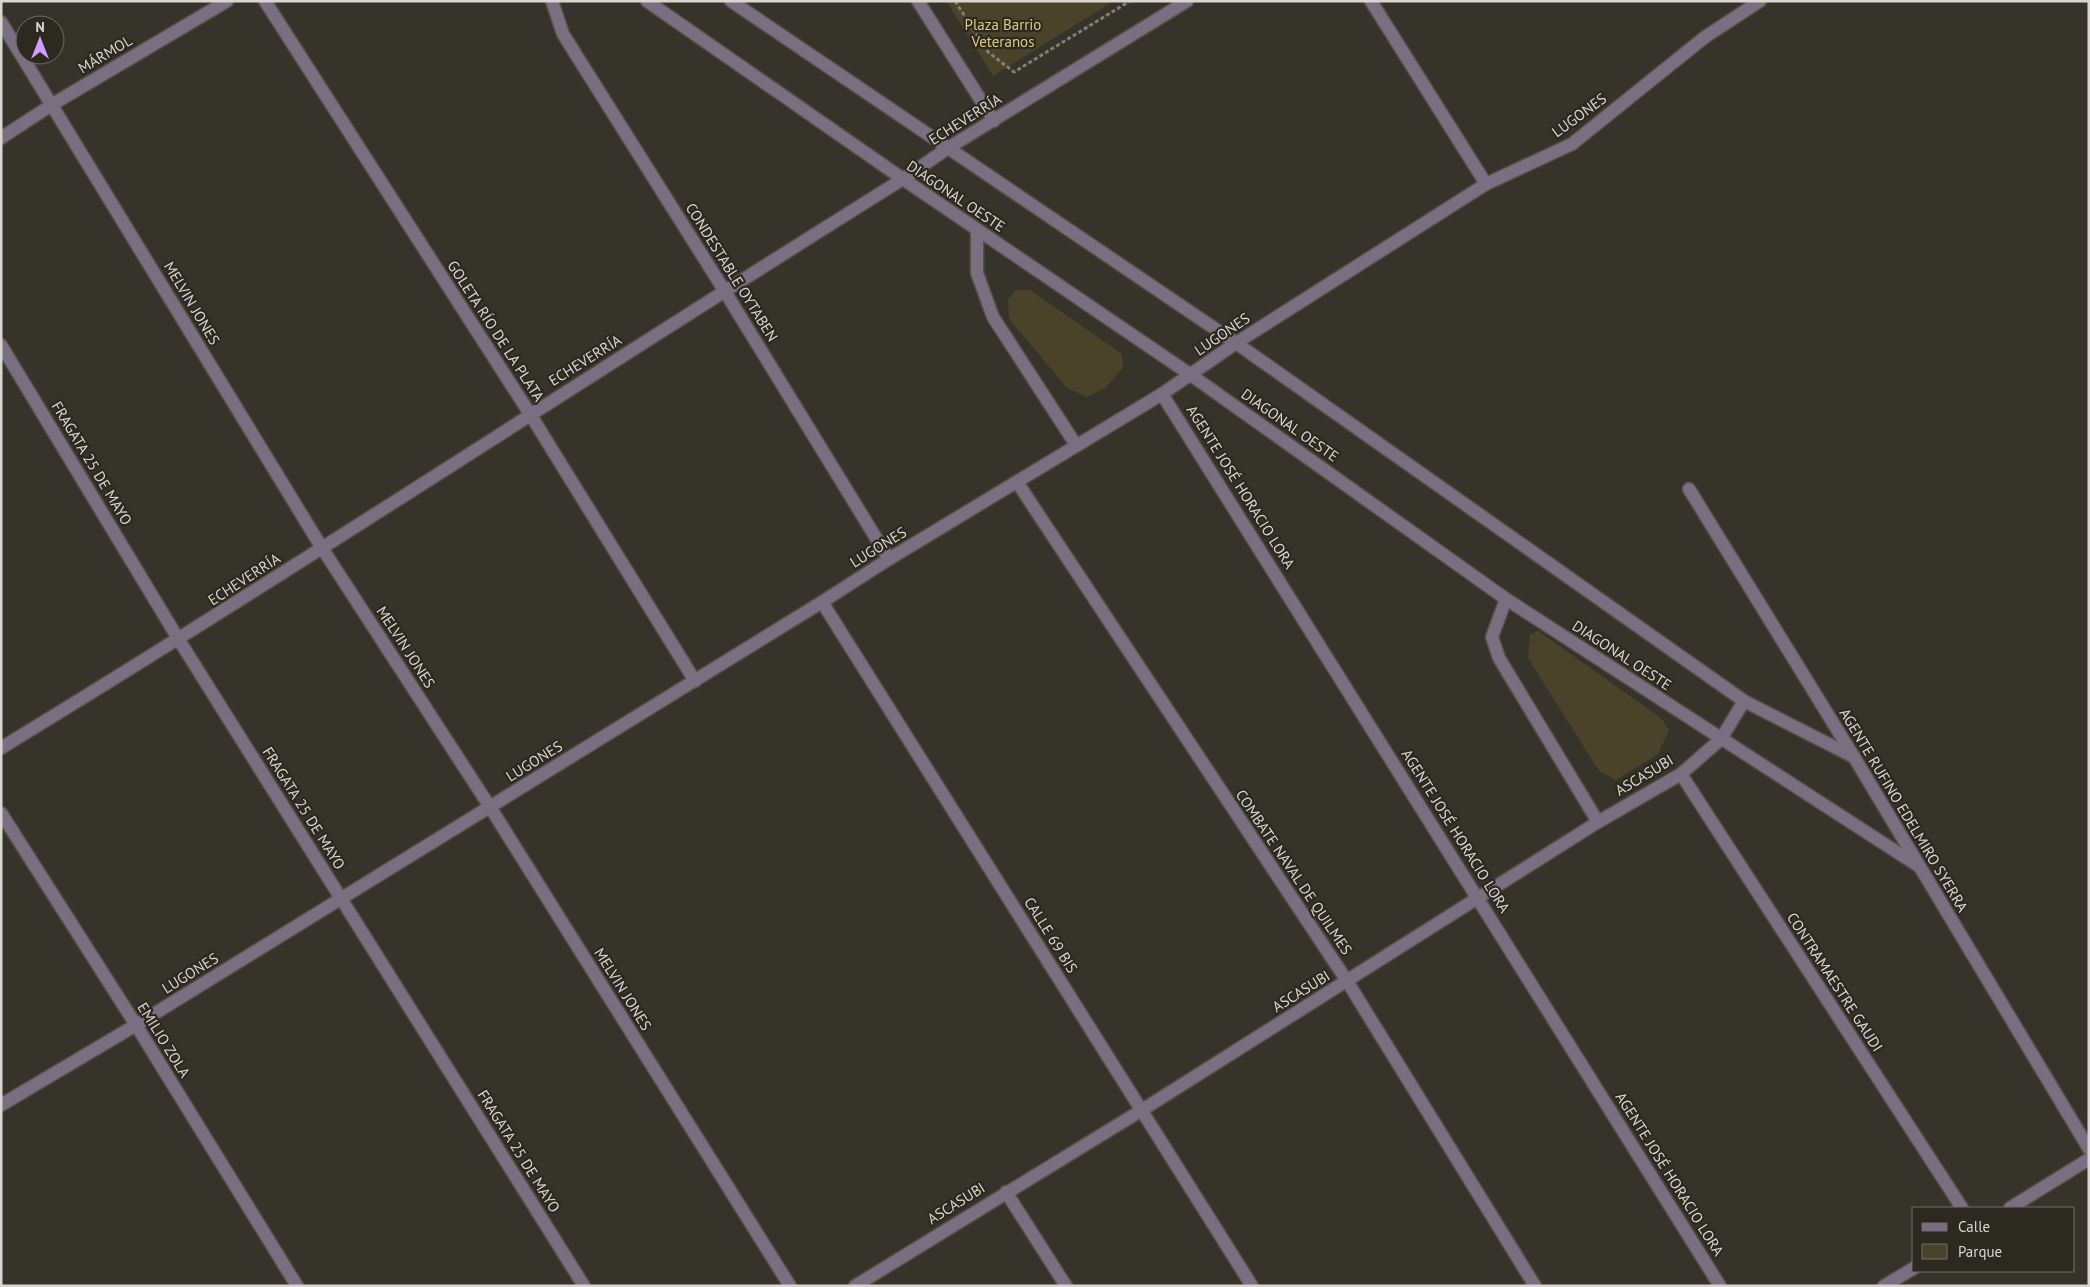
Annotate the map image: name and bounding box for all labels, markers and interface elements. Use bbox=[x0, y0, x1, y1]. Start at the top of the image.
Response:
north arrow bbox=[15, 15, 65, 65]
park label: Plaza Barrio Veteranos bbox=[965, 15, 1041, 51]
text: N bbox=[35, 18, 45, 36]
street label: MÁRMOL bbox=[75, 30, 136, 77]
street label: ECHEVERRÍA bbox=[925, 89, 1005, 149]
street label: LUGONES bbox=[1548, 89, 1610, 141]
street label: DIAGONAL OESTE bbox=[903, 156, 1009, 236]
street label: CONDESTABLE OYTABEN bbox=[682, 199, 782, 345]
street label: GOLETA RÍO DE LA PLATA bbox=[443, 257, 549, 405]
street label: MELVIN JONES bbox=[160, 258, 224, 348]
street label: LUGONES bbox=[1191, 308, 1253, 360]
street label: ECHEVERRÍA bbox=[545, 330, 625, 390]
street label: DIAGONAL OESTE bbox=[1238, 384, 1342, 466]
street label: FRAGATA 25 DE MAYO bbox=[48, 398, 136, 528]
street label: AGENTE JOSÉ HORACIO LORA bbox=[1183, 402, 1299, 573]
street label: LUGONES bbox=[846, 522, 910, 572]
street label: ECHEVERRÍA bbox=[204, 549, 284, 609]
street label: MELVIN JONES bbox=[372, 602, 440, 692]
street label: DIAGONAL OESTE bbox=[1569, 616, 1675, 694]
street label: AGENTE RUFINO EDELMIRO SYERRA bbox=[1836, 705, 1973, 915]
street label: LUGONES bbox=[502, 736, 566, 786]
street label: FRAGATA 25 DE MAYO bbox=[259, 743, 349, 873]
street label: AGENTE JOSÉ HORACIO LORA bbox=[1398, 746, 1514, 917]
street label: ASCASUBI bbox=[1611, 750, 1677, 800]
street label: COMBATE NAVAL DE QUILMES bbox=[1232, 786, 1356, 958]
street label: CALLE 69 BIS bbox=[1020, 894, 1082, 976]
street label: CONTRAMAESTRE GAUDI bbox=[1783, 909, 1887, 1055]
street label: MELVIN JONES bbox=[590, 944, 656, 1034]
street label: LUGONES bbox=[158, 948, 222, 998]
street label: ASCASUBI bbox=[1269, 966, 1333, 1016]
street label: EMILIO ZOLA bbox=[133, 999, 195, 1081]
street label: FRAGATA 25 DE MAYO bbox=[474, 1086, 564, 1216]
street label: AGENTE JOSÉ HORACIO LORA bbox=[1612, 1089, 1728, 1260]
street label: ASCASUBI bbox=[924, 1178, 988, 1228]
legend bbox=[1912, 1207, 2075, 1272]
text: Calle bbox=[1958, 1217, 1990, 1236]
text: Parque bbox=[1958, 1242, 2002, 1261]

